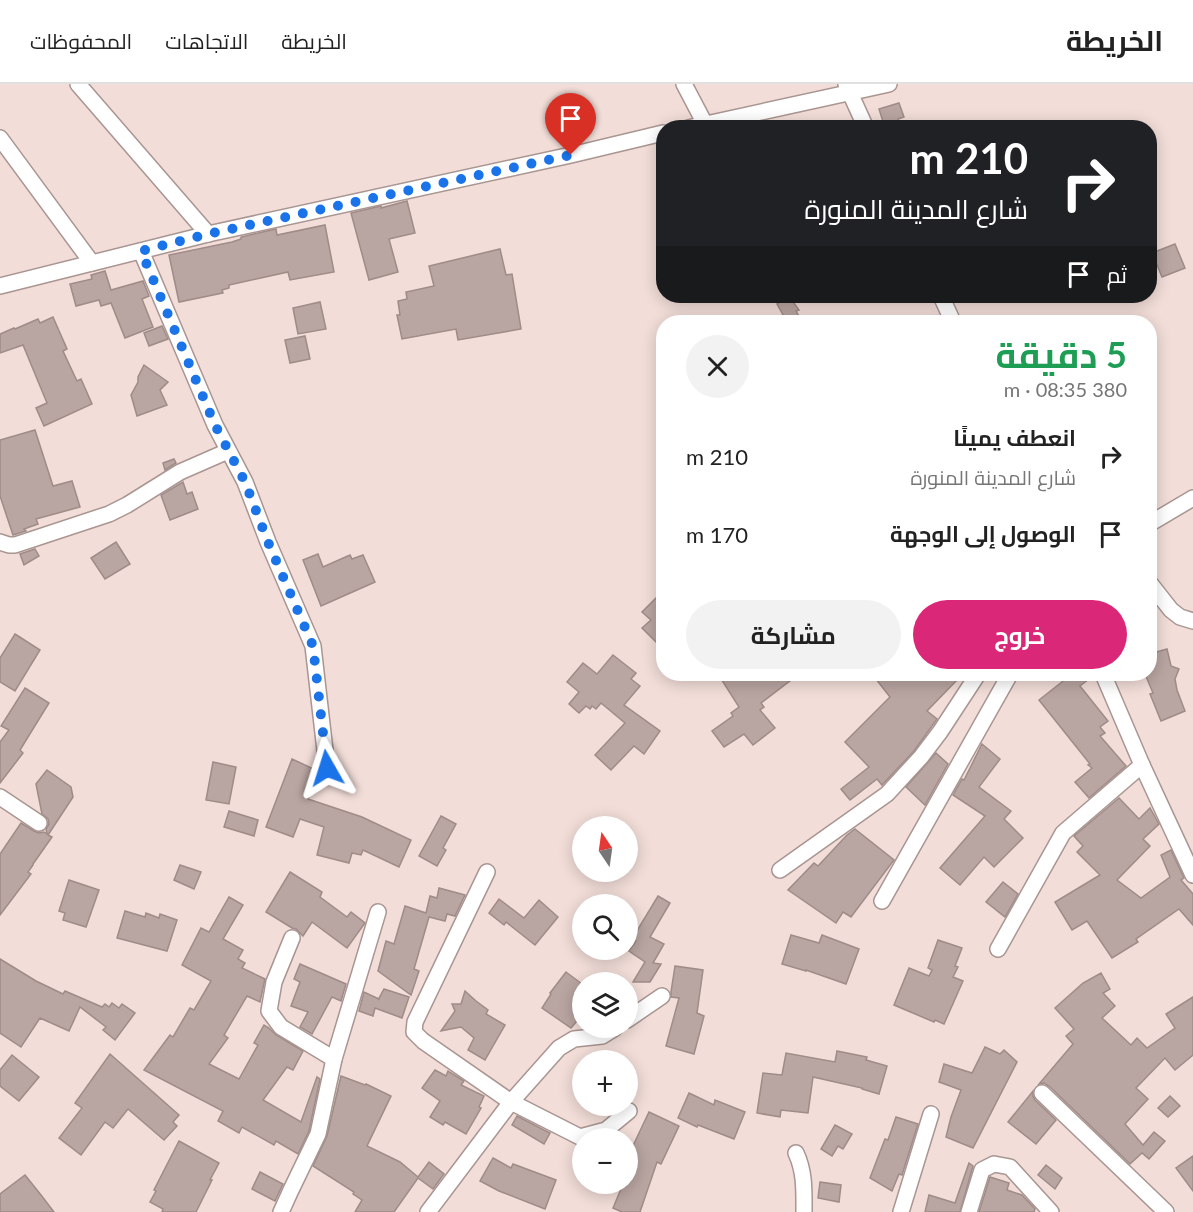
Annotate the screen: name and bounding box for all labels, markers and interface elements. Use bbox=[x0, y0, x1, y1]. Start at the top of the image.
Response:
text: الخريطة bbox=[1066, 23, 1163, 57]
text: المحفوظات bbox=[30, 28, 132, 53]
text: الاتجاهات bbox=[165, 28, 248, 53]
text: الخريطة bbox=[281, 28, 347, 53]
pin bbox=[545, 93, 596, 155]
icon: arrive bbox=[554, 102, 587, 135]
text: 210 m bbox=[910, 133, 1028, 183]
icon: right bbox=[1049, 144, 1127, 222]
text: شارع المدينة المنورة bbox=[804, 192, 1028, 225]
icon: arrive bbox=[1062, 258, 1095, 291]
text: ثم bbox=[1107, 261, 1127, 288]
text: 5 دقيقة bbox=[996, 332, 1127, 376]
button: close bbox=[686, 335, 749, 398]
text: 380 m · 08:35 bbox=[1004, 377, 1127, 401]
text: انعطف يمينًا bbox=[953, 424, 1076, 451]
icon: right bbox=[1094, 440, 1127, 473]
text: 210 m bbox=[686, 443, 748, 470]
text: شارع المدينة المنورة bbox=[910, 465, 1076, 489]
icon: arrive bbox=[1094, 518, 1127, 551]
text: الوصول إلى الوجهة bbox=[890, 520, 1076, 547]
text: 170 m bbox=[686, 521, 748, 548]
button: مشاركة bbox=[686, 600, 901, 669]
button: خروج bbox=[913, 600, 1127, 669]
position arrow bbox=[295, 736, 359, 800]
north arrow bbox=[572, 816, 638, 882]
map controls bbox=[572, 816, 638, 1194]
button: search bbox=[572, 894, 638, 960]
button: layers bbox=[572, 972, 638, 1038]
button: + bbox=[572, 1050, 638, 1116]
button: − bbox=[572, 1128, 638, 1194]

